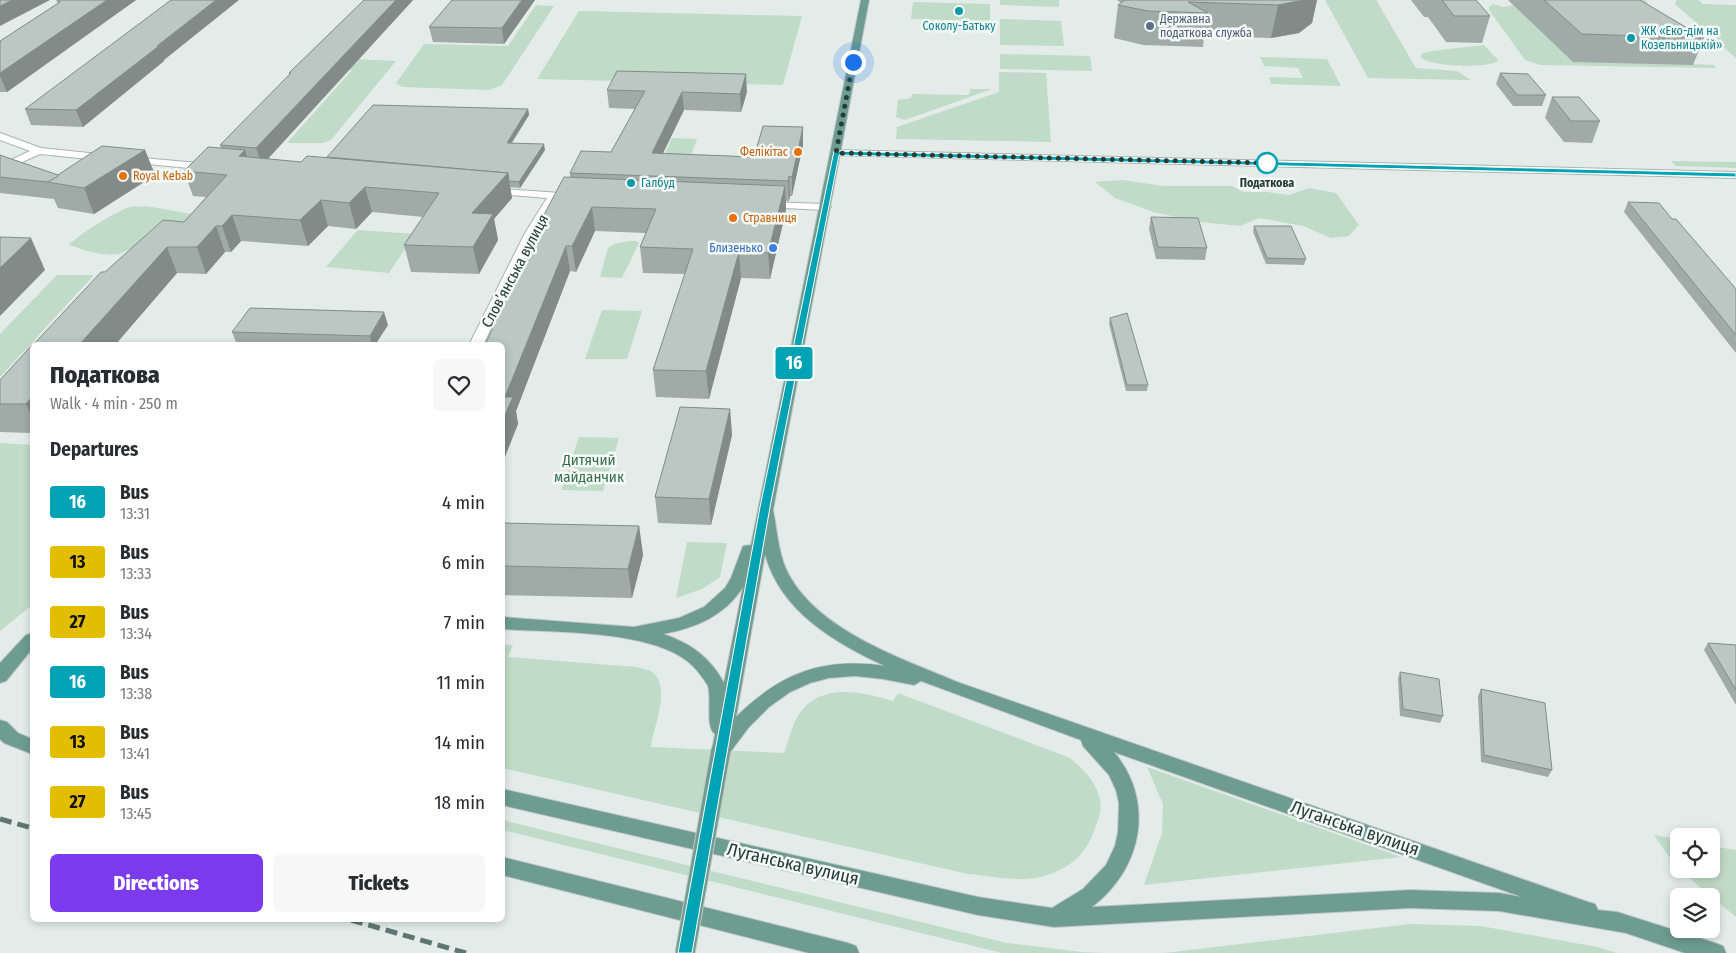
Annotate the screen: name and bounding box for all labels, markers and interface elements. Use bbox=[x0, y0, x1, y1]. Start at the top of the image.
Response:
marker: Соколу-Батьку bbox=[953, 5, 965, 17]
place label: Державна податкова служба bbox=[1159, 12, 1252, 40]
place label: Соколу-Батьку bbox=[922, 19, 996, 33]
marker: Державна податкова служба bbox=[1144, 20, 1156, 32]
place label: ЖК «Еко-дім на Козельницькій» bbox=[1641, 24, 1722, 52]
marker: ЖК «Еко-дім на Козельницькій» bbox=[1625, 32, 1637, 44]
your location bbox=[841, 50, 866, 75]
place label: Фелікітас bbox=[740, 145, 788, 159]
marker: Фелікітас bbox=[792, 146, 804, 158]
marker: Податкова bbox=[1256, 152, 1278, 174]
place label: Royal Kebab bbox=[133, 169, 193, 183]
marker: Royal Kebab bbox=[117, 170, 129, 182]
place label: Галбуд bbox=[641, 176, 675, 190]
place label: Податкова bbox=[1240, 176, 1294, 190]
marker: Галбуд bbox=[625, 177, 637, 189]
street label: Словʼянська вулиця bbox=[478, 211, 552, 331]
place label: Стравниця bbox=[743, 211, 797, 225]
marker: Стравниця bbox=[727, 212, 739, 224]
place label: Близенько bbox=[709, 241, 763, 255]
marker: Близенько bbox=[767, 242, 779, 254]
line badge: 16 bbox=[772, 347, 816, 379]
text: 16 bbox=[785, 352, 803, 374]
button: heart bbox=[433, 359, 485, 411]
text: Податкова bbox=[50, 361, 160, 389]
text: Walk · 4 min · 250 m bbox=[50, 394, 178, 413]
text: Departures bbox=[50, 438, 138, 461]
park label: Дитячий майданчик bbox=[554, 451, 624, 486]
text: Bus bbox=[120, 481, 149, 504]
text: 16 bbox=[69, 491, 86, 513]
text: 4 min bbox=[442, 491, 485, 514]
text: 13:31 bbox=[120, 504, 150, 523]
text: Bus bbox=[120, 541, 149, 564]
text: 13 bbox=[69, 551, 86, 573]
text: 6 min bbox=[442, 551, 485, 574]
text: 13:33 bbox=[120, 564, 151, 583]
text: Bus bbox=[120, 601, 149, 624]
text: 27 bbox=[70, 611, 85, 633]
text: 7 min bbox=[443, 611, 485, 634]
text: 13:34 bbox=[120, 624, 152, 643]
text: Bus bbox=[120, 661, 149, 684]
text: 16 bbox=[69, 671, 86, 693]
text: 11 min bbox=[437, 671, 485, 694]
text: 13:38 bbox=[120, 684, 152, 703]
text: Bus bbox=[120, 721, 149, 744]
text: 13 bbox=[69, 731, 86, 753]
text: 14 min bbox=[435, 731, 485, 754]
text: 13:41 bbox=[120, 744, 150, 763]
text: Bus bbox=[120, 781, 149, 804]
text: 27 bbox=[70, 791, 85, 813]
text: 18 min bbox=[434, 791, 485, 814]
street label: Луганська вулиця bbox=[1288, 796, 1422, 860]
text: 13:45 bbox=[120, 804, 152, 823]
map controls bbox=[1670, 828, 1720, 938]
button: locate bbox=[1670, 828, 1720, 878]
street label: Луганська вулиця bbox=[725, 838, 861, 890]
button: Directions bbox=[50, 854, 263, 912]
button: Tickets bbox=[273, 854, 485, 912]
button: layers bbox=[1670, 888, 1720, 938]

